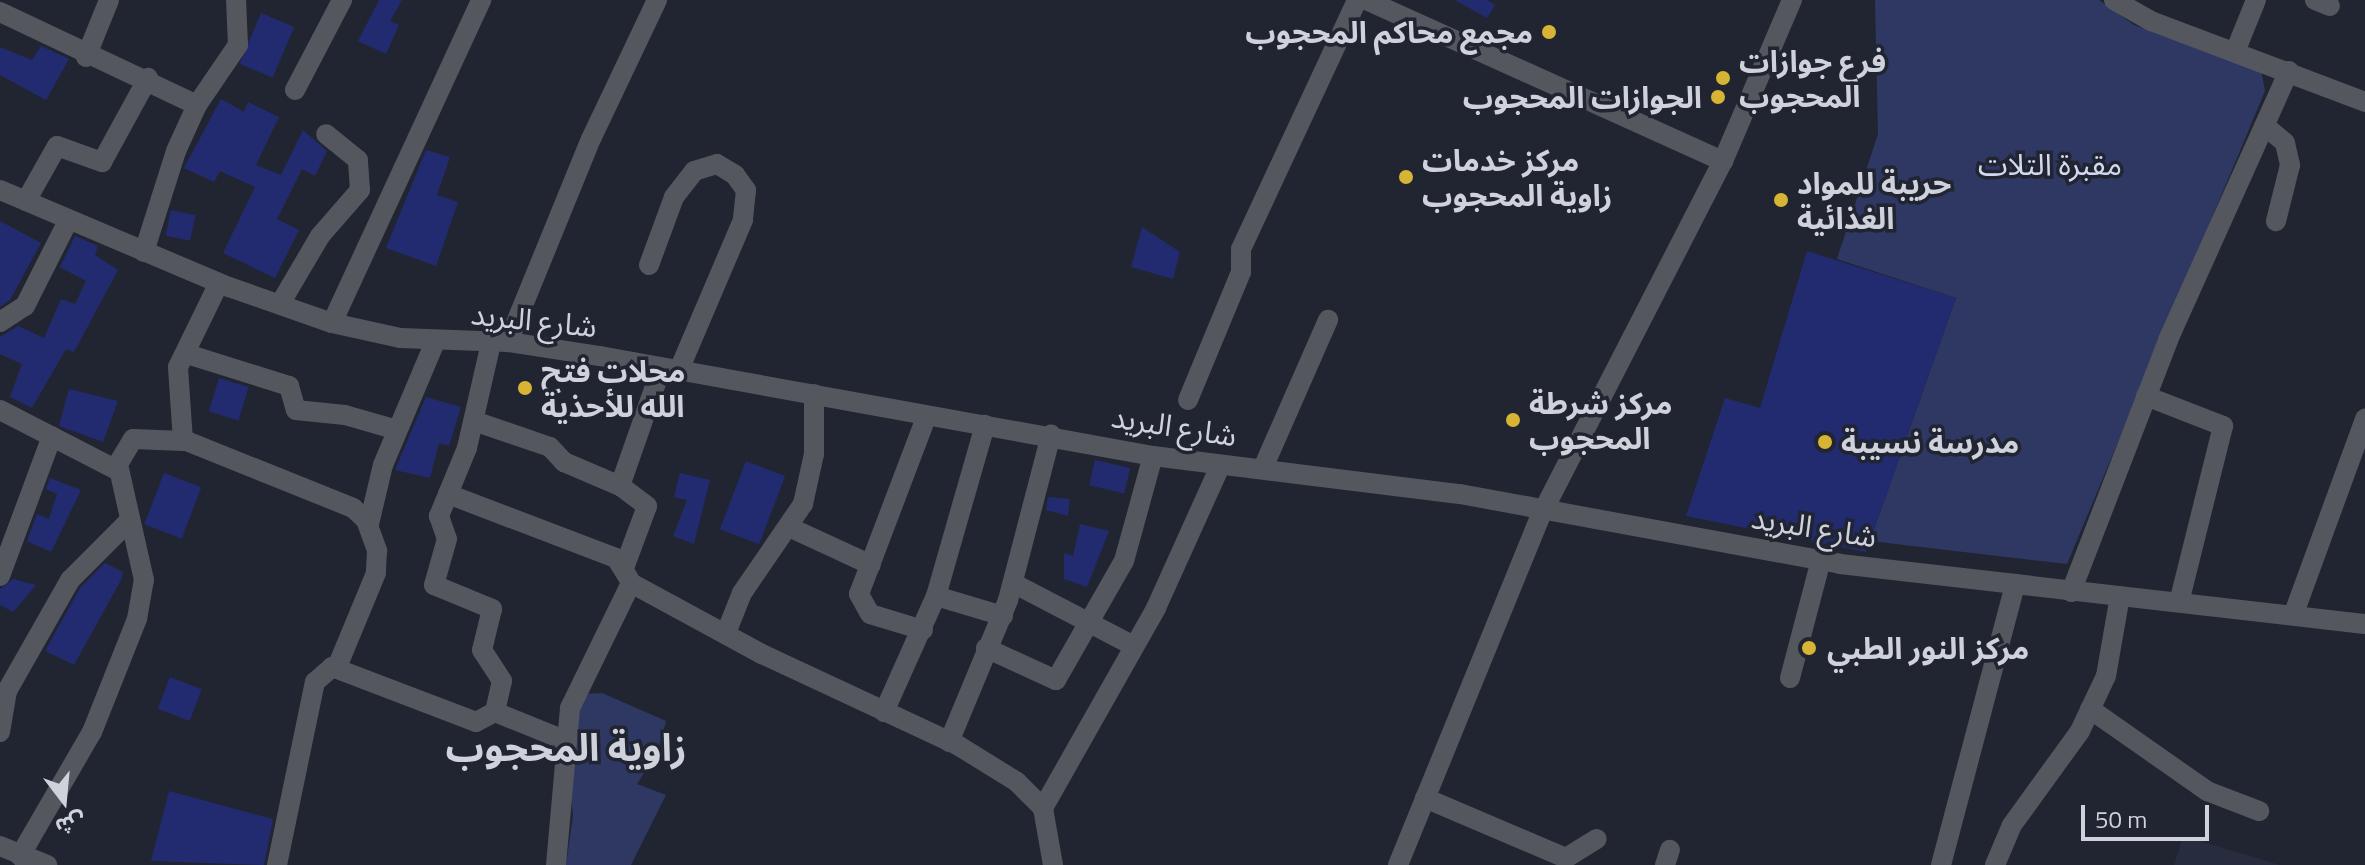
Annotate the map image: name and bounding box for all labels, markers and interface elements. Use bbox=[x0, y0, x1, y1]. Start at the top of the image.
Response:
place label: مجمع محاكم المحجوب bbox=[1245, 14, 1533, 50]
marker: مجمع محاكم المحجوب bbox=[1540, 23, 1558, 41]
place label: فرع جوازات المحجوب bbox=[1739, 43, 1886, 114]
marker: فرع جوازات المحجوب bbox=[1714, 69, 1732, 87]
place label: الجوازات المحجوب bbox=[1463, 79, 1702, 115]
marker: الجوازات المحجوب bbox=[1709, 88, 1727, 106]
place label: مركز خدمات زاوية المحجوب bbox=[1422, 142, 1612, 212]
park label: مقبرة التلات bbox=[1978, 146, 2122, 182]
place label: حريبة للمواد الغذائية bbox=[1797, 165, 1951, 236]
marker: مركز خدمات زاوية المحجوب bbox=[1397, 168, 1415, 186]
marker: حريبة للمواد الغذائية bbox=[1772, 191, 1790, 209]
street label: شارع البريد bbox=[469, 296, 599, 344]
place label: محلات فتح الله للأحذية bbox=[541, 353, 685, 424]
marker: محلات فتح الله للأحذية bbox=[516, 379, 534, 397]
place label: مركز شرطة المحجوب bbox=[1529, 385, 1672, 456]
street label: شارع البريد bbox=[1109, 398, 1239, 454]
marker: مركز شرطة المحجوب bbox=[1504, 411, 1522, 429]
place label: مدرسة نسيبة bbox=[1841, 424, 2019, 460]
marker: مدرسة نسيبة bbox=[1816, 433, 1834, 451]
street label: شارع البريد bbox=[1749, 499, 1879, 555]
place label: مركز النور الطبي bbox=[1827, 630, 2029, 666]
marker: مركز النور الطبي bbox=[1798, 637, 1820, 659]
district label: زاوية المحجوب bbox=[446, 725, 686, 771]
north arrow bbox=[24, 761, 104, 841]
scale bar bbox=[2085, 789, 2213, 839]
text: 50 m bbox=[2095, 801, 2147, 837]
text: ش bbox=[51, 804, 90, 845]

